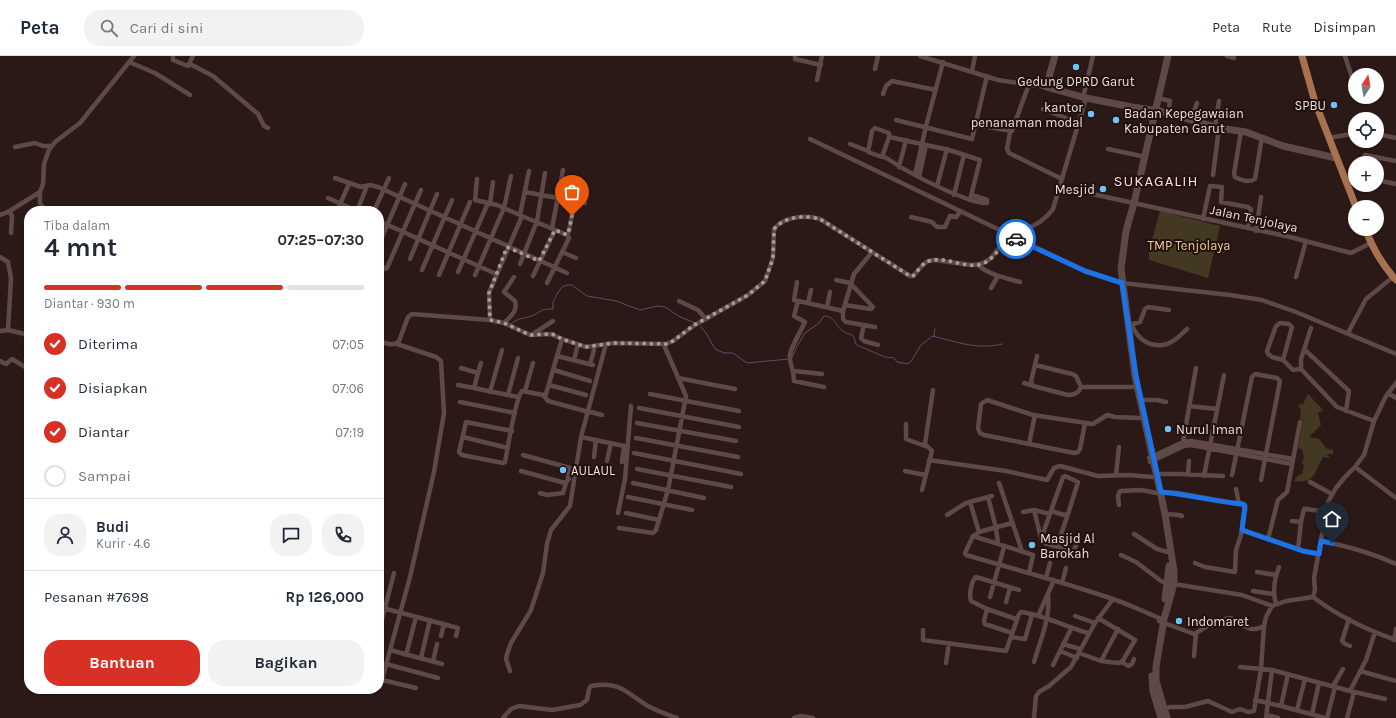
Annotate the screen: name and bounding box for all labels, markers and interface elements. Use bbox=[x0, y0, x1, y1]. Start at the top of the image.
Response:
search box bbox=[84, 10, 364, 46]
text: Peta bbox=[20, 17, 60, 39]
icon: search bbox=[98, 17, 120, 39]
text: Cari di sini bbox=[130, 19, 203, 37]
text: Peta bbox=[1212, 19, 1240, 36]
text: Rute bbox=[1262, 19, 1292, 36]
text: Disimpan bbox=[1314, 19, 1376, 36]
marker: Gedung DPRD Garut bbox=[1071, 62, 1081, 72]
north arrow bbox=[1348, 68, 1384, 104]
map controls bbox=[1348, 68, 1384, 236]
place label: Gedung DPRD Garut bbox=[1017, 74, 1135, 89]
place label: SPBU bbox=[1294, 98, 1326, 113]
place label: kantor penanaman modal bbox=[971, 100, 1083, 130]
marker: SPBU bbox=[1329, 100, 1339, 110]
place label: Badan Kepegawaian Kabupaten Garut bbox=[1124, 106, 1244, 136]
marker: kantor penanaman modal bbox=[1086, 109, 1096, 119]
button: locate bbox=[1348, 112, 1384, 148]
marker: Badan Kepegawaian Kabupaten Garut bbox=[1111, 115, 1121, 125]
button: + bbox=[1348, 156, 1384, 192]
district label: SUKAGALIH bbox=[1113, 172, 1199, 190]
pin bbox=[555, 175, 589, 216]
icon: bag bbox=[561, 181, 583, 203]
place label: Mesjid bbox=[1055, 182, 1095, 197]
marker: Mesjid bbox=[1098, 184, 1108, 194]
button: − bbox=[1348, 200, 1384, 236]
street label: Jalan Tenjolaya bbox=[1209, 202, 1299, 235]
text: Tiba dalam bbox=[44, 218, 110, 233]
courier bbox=[996, 219, 1036, 259]
icon: car bbox=[1005, 228, 1027, 250]
text: 07:25–07:30 bbox=[278, 231, 364, 249]
text: 4 mnt bbox=[44, 232, 117, 263]
park label: TMP Tenjolaya bbox=[1147, 238, 1231, 253]
text: Diantar · 930 m bbox=[44, 296, 135, 311]
icon: check bbox=[44, 333, 66, 355]
text: Diterima bbox=[78, 335, 138, 353]
text: 07:05 bbox=[332, 337, 364, 352]
icon: check bbox=[44, 377, 66, 399]
text: Disiapkan bbox=[78, 379, 148, 397]
text: 07:06 bbox=[332, 381, 364, 396]
icon: check bbox=[44, 421, 66, 443]
place label: Nurul Iman bbox=[1176, 422, 1243, 437]
text: Diantar bbox=[78, 423, 129, 441]
marker: Nurul Iman bbox=[1163, 424, 1173, 434]
text: 07:19 bbox=[335, 425, 364, 440]
place label: AULAUL bbox=[571, 463, 615, 478]
marker: AULAUL bbox=[558, 465, 568, 475]
text: Sampai bbox=[78, 467, 131, 485]
pin bbox=[1315, 502, 1349, 543]
icon: home bbox=[1321, 508, 1343, 530]
button: person bbox=[44, 514, 86, 556]
button: chat bbox=[270, 514, 312, 556]
button: phone bbox=[322, 514, 364, 556]
text: Budi bbox=[96, 518, 129, 536]
place label: Masjid Al Barokah bbox=[1040, 531, 1095, 561]
text: Kurir · 4.6 bbox=[96, 536, 151, 551]
marker: Masjid Al Barokah bbox=[1027, 540, 1037, 550]
text: Pesanan #7698 bbox=[44, 588, 149, 606]
text: Rp 126,000 bbox=[286, 588, 364, 606]
place label: Indomaret bbox=[1187, 614, 1249, 629]
marker: Indomaret bbox=[1174, 616, 1184, 626]
button: Bantuan bbox=[44, 640, 200, 686]
button: Bagikan bbox=[208, 640, 364, 686]

